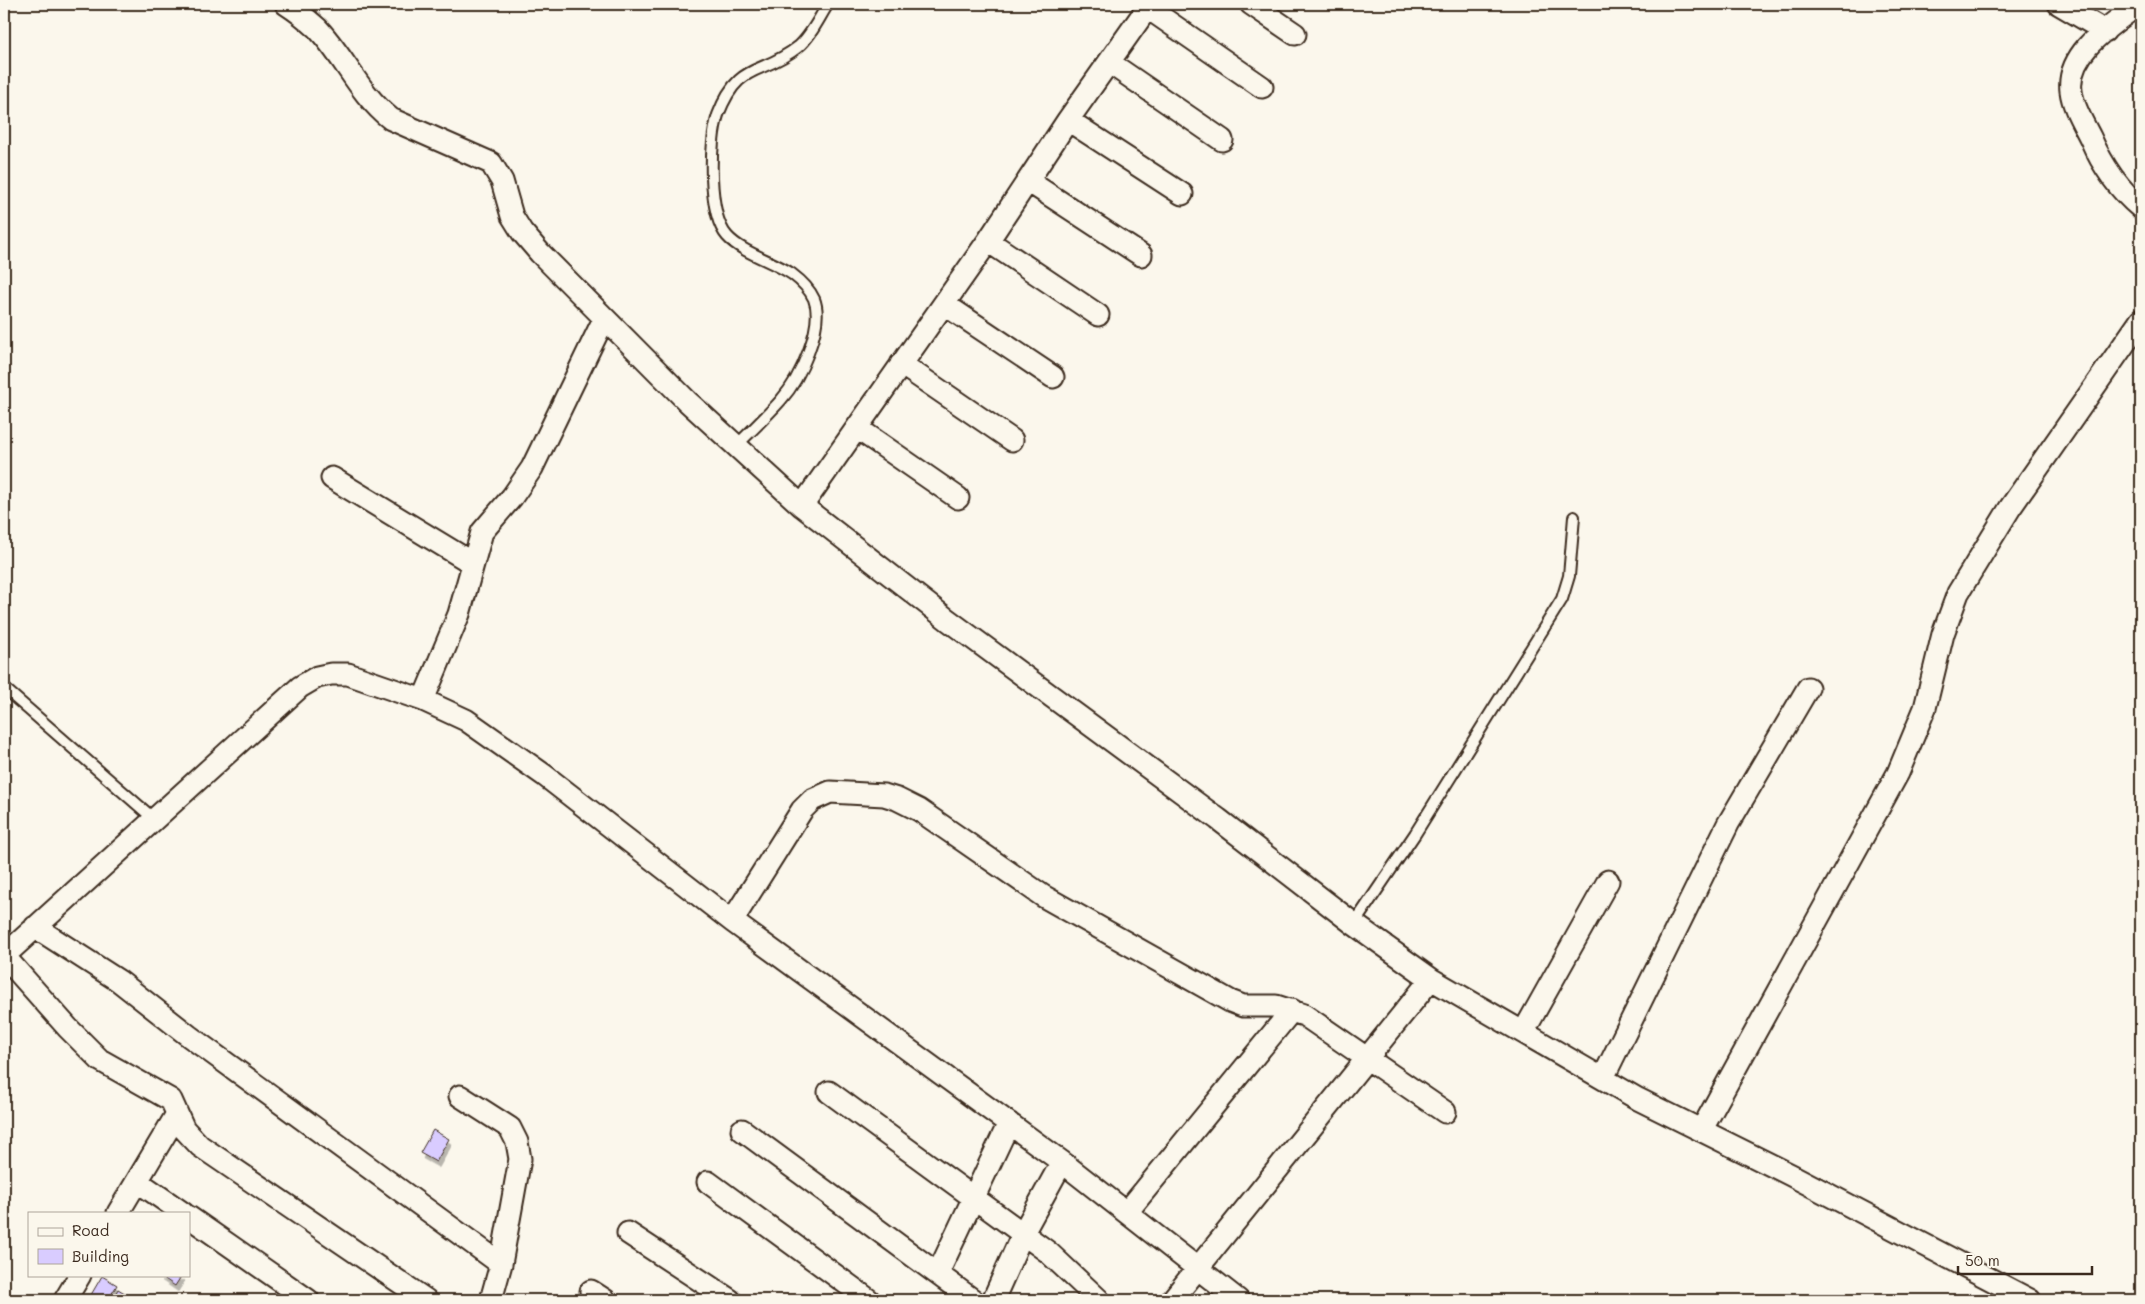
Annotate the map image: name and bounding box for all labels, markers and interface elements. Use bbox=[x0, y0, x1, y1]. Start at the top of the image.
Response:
legend bbox=[28, 1212, 190, 1276]
text: Road bbox=[72, 1220, 109, 1240]
scale bar bbox=[1958, 1244, 2091, 1276]
text: Building bbox=[72, 1246, 129, 1266]
text: 50 m bbox=[1965, 1250, 2000, 1270]

